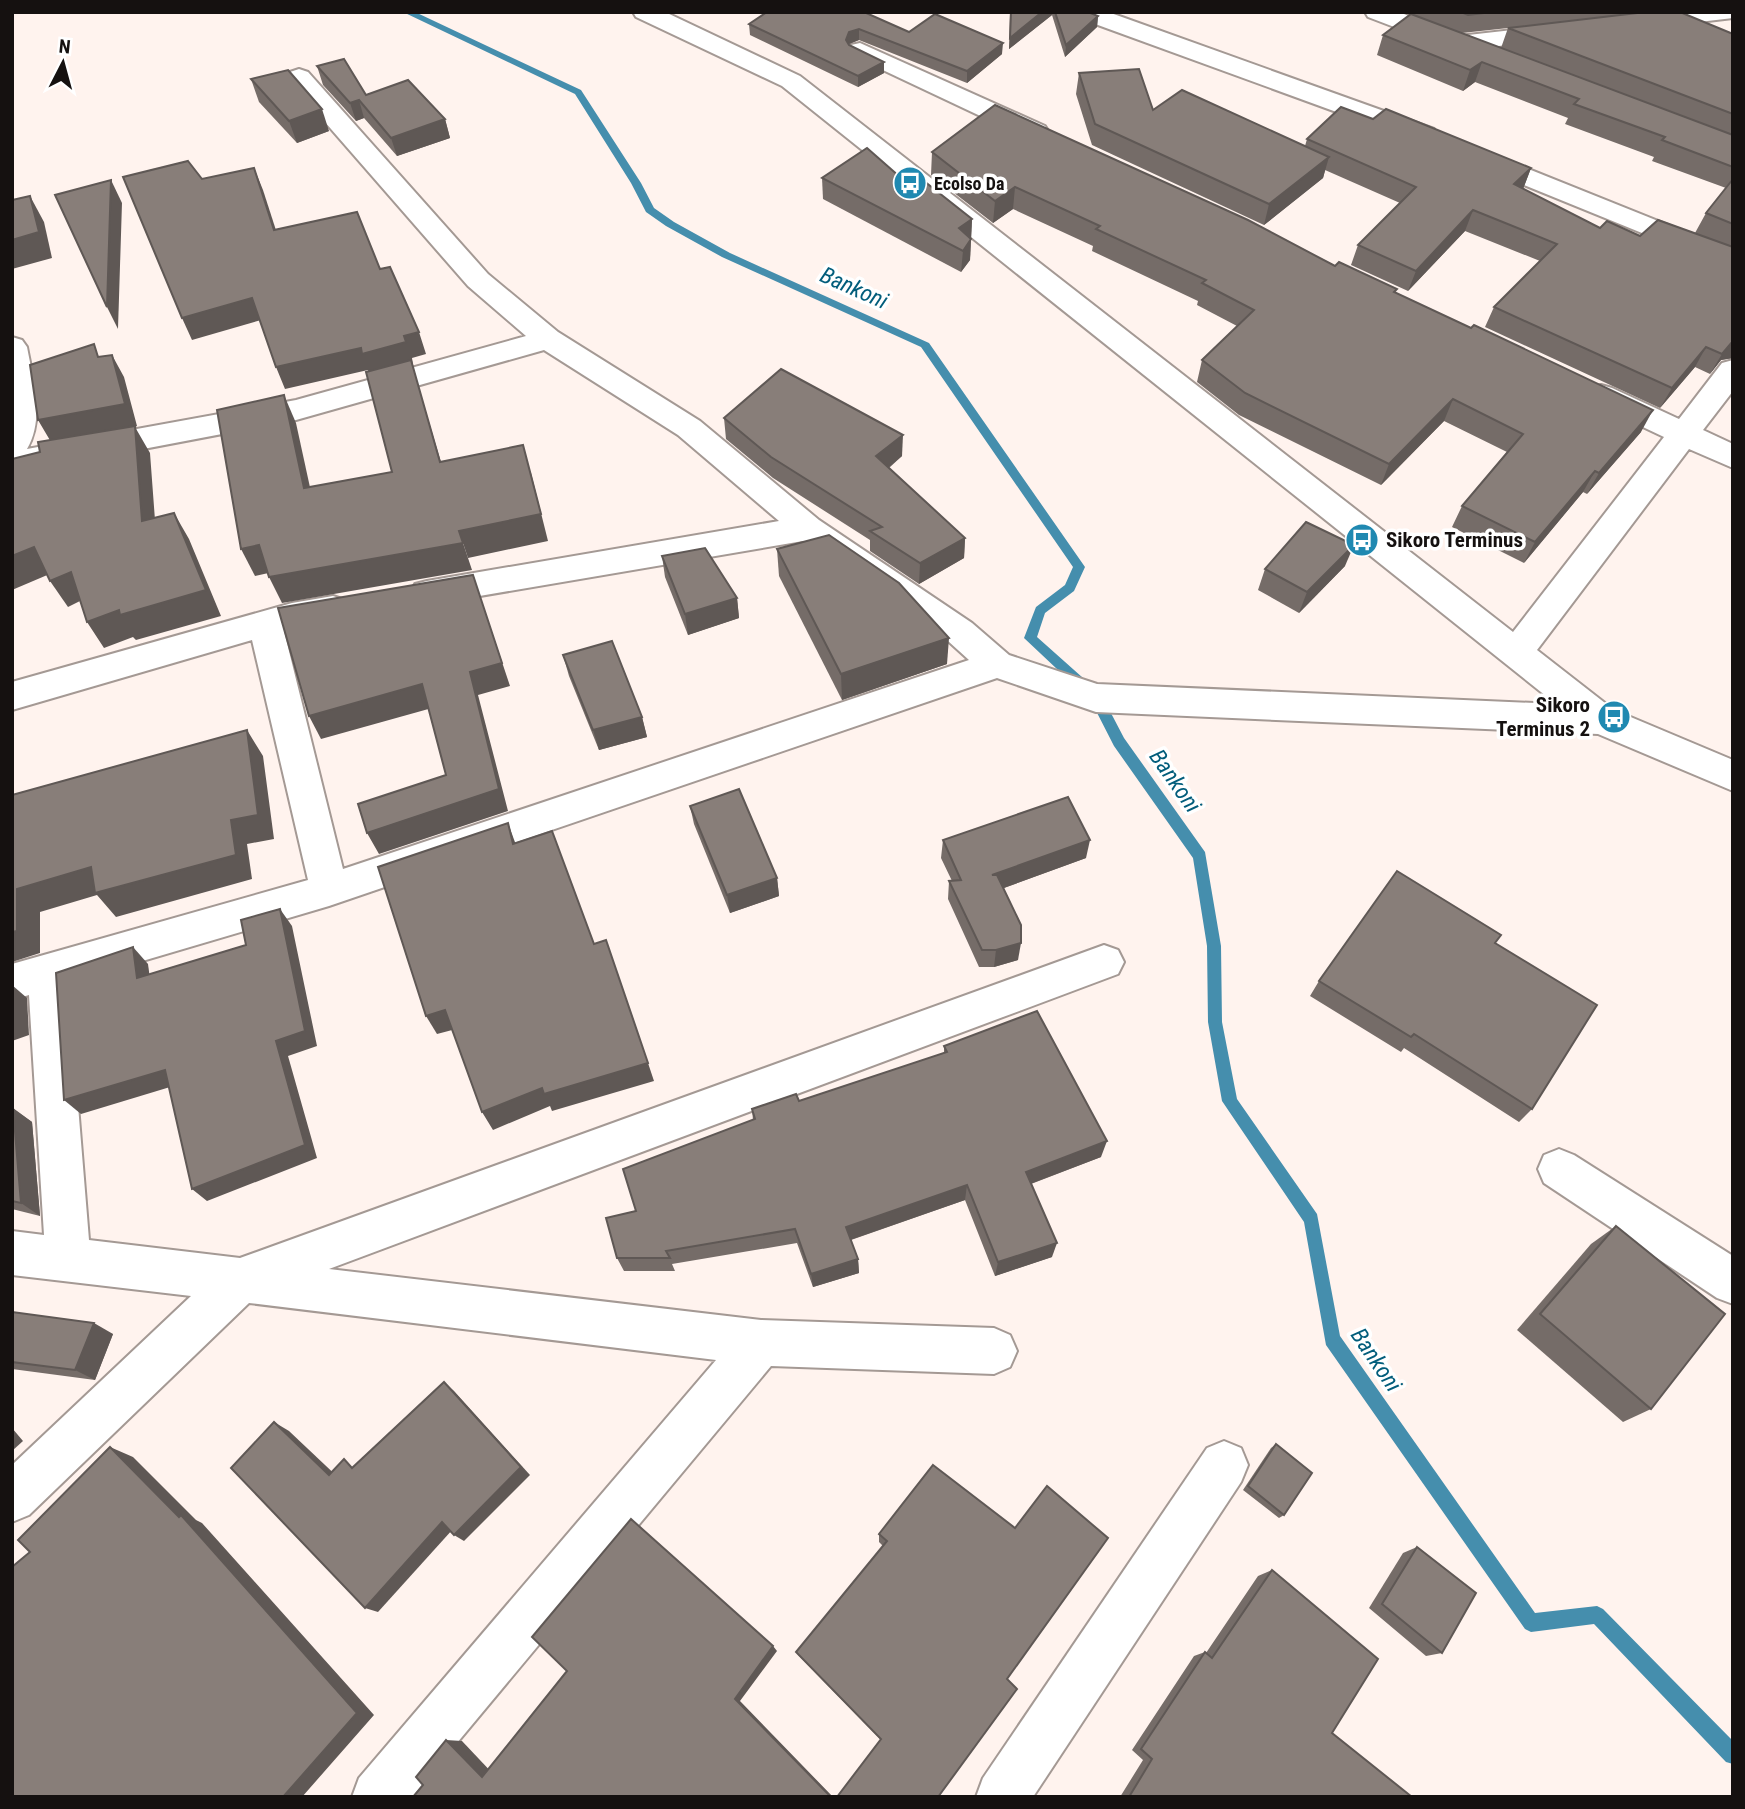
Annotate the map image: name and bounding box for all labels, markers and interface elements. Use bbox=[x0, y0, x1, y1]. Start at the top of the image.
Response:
north arrow bbox=[28, 28, 98, 98]
text: N bbox=[58, 35, 72, 59]
bus stop icon: Ecolso Da bbox=[891, 164, 929, 202]
place label: Ecolso Da bbox=[934, 173, 1004, 194]
water label: Bankoni bbox=[816, 261, 893, 315]
bus stop icon: Sikoro Terminus bbox=[1343, 521, 1381, 559]
place label: Sikoro Terminus bbox=[1386, 528, 1523, 552]
place label: Sikoro Terminus 2 bbox=[1496, 693, 1590, 741]
bus stop icon: Sikoro Terminus 2 bbox=[1595, 698, 1633, 736]
water label: Bankoni bbox=[1144, 744, 1207, 818]
water label: Bankoni bbox=[1345, 1323, 1407, 1398]

